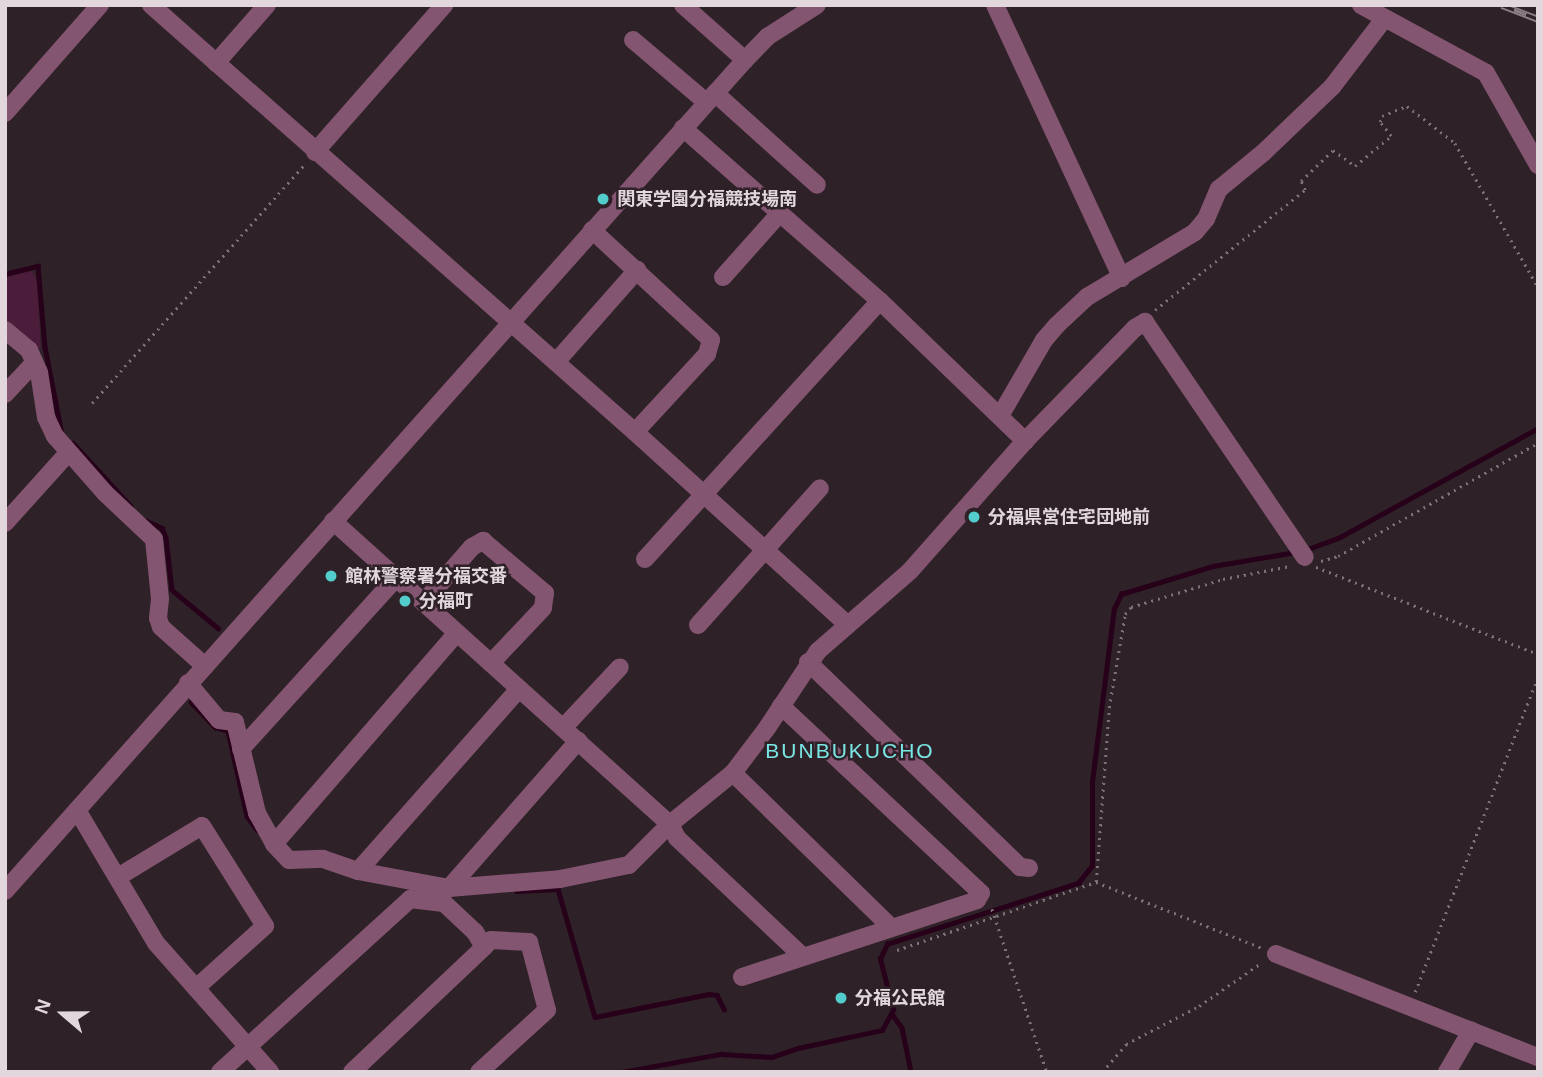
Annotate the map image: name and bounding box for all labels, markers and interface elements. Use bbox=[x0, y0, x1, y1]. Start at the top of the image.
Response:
place label: 関東学園分福競技場南 bbox=[617, 188, 797, 210]
marker: 関東学園分福競技場南 bbox=[595, 191, 611, 207]
place label: 分福県営住宅団地前 bbox=[988, 506, 1150, 528]
marker: 分福県営住宅団地前 bbox=[966, 509, 982, 525]
place label: 館林警察署分福交番 bbox=[345, 565, 507, 587]
marker: 館林警察署分福交番 bbox=[323, 568, 339, 584]
place label: 分福町 bbox=[419, 590, 473, 612]
marker: 分福町 bbox=[397, 593, 413, 609]
district label: BUNBUKUCHO bbox=[767, 738, 933, 764]
north arrow bbox=[28, 979, 98, 1049]
place label: 分福公民館 bbox=[855, 987, 945, 1009]
marker: 分福公民館 bbox=[833, 990, 849, 1006]
text: N bbox=[31, 997, 55, 1017]

